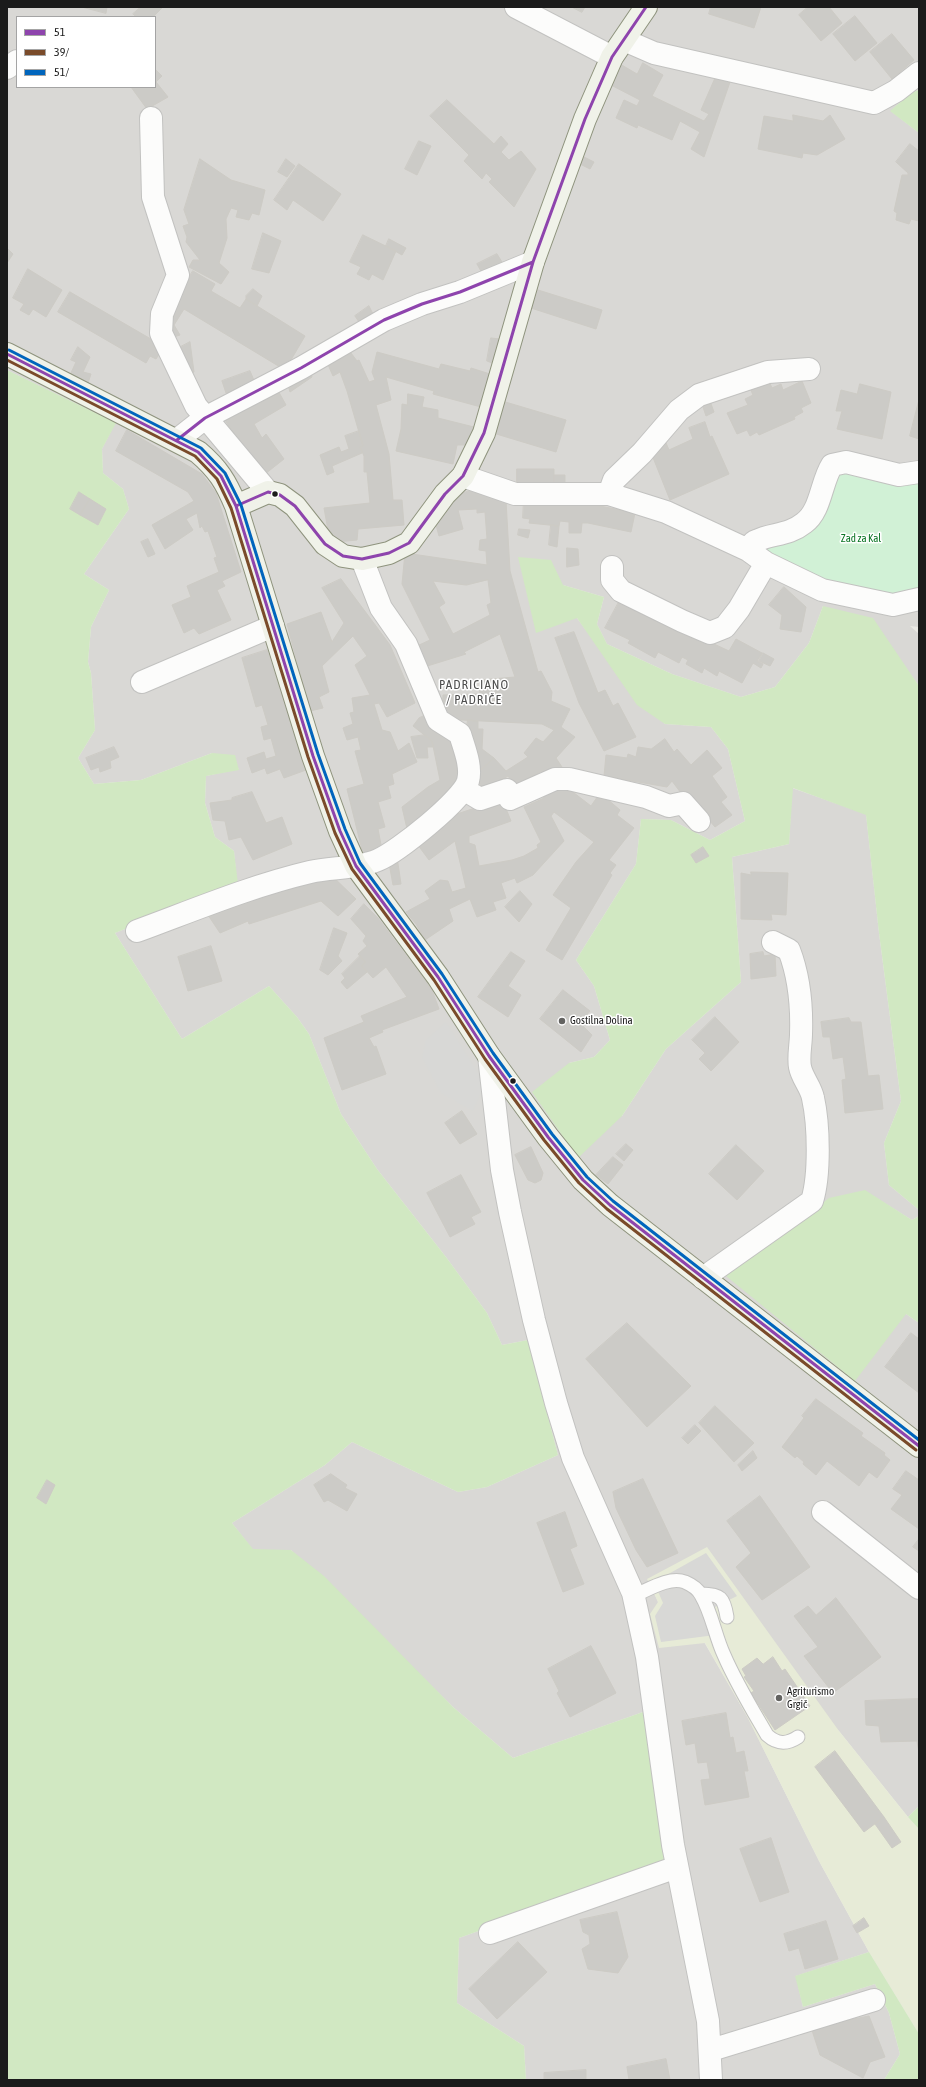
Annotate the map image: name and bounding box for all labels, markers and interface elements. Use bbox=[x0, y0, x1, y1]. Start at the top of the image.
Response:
legend bbox=[16, 16, 156, 88]
text: 51 bbox=[54, 25, 65, 39]
text: 39/ bbox=[54, 45, 69, 59]
text: 51/ bbox=[54, 65, 69, 79]
unlabelled marker bbox=[270, 489, 280, 499]
park label: Zad za Kal bbox=[841, 532, 881, 546]
district label: PADRICIANO / PADRIČE bbox=[439, 677, 509, 708]
place label: Gostilna Dolina bbox=[570, 1014, 633, 1028]
marker: Gostilna Dolina bbox=[557, 1016, 567, 1026]
unlabelled marker bbox=[508, 1076, 518, 1086]
place label: Agriturismo Grgič bbox=[787, 1685, 834, 1711]
marker: Agriturismo Grgič bbox=[774, 1693, 784, 1703]

